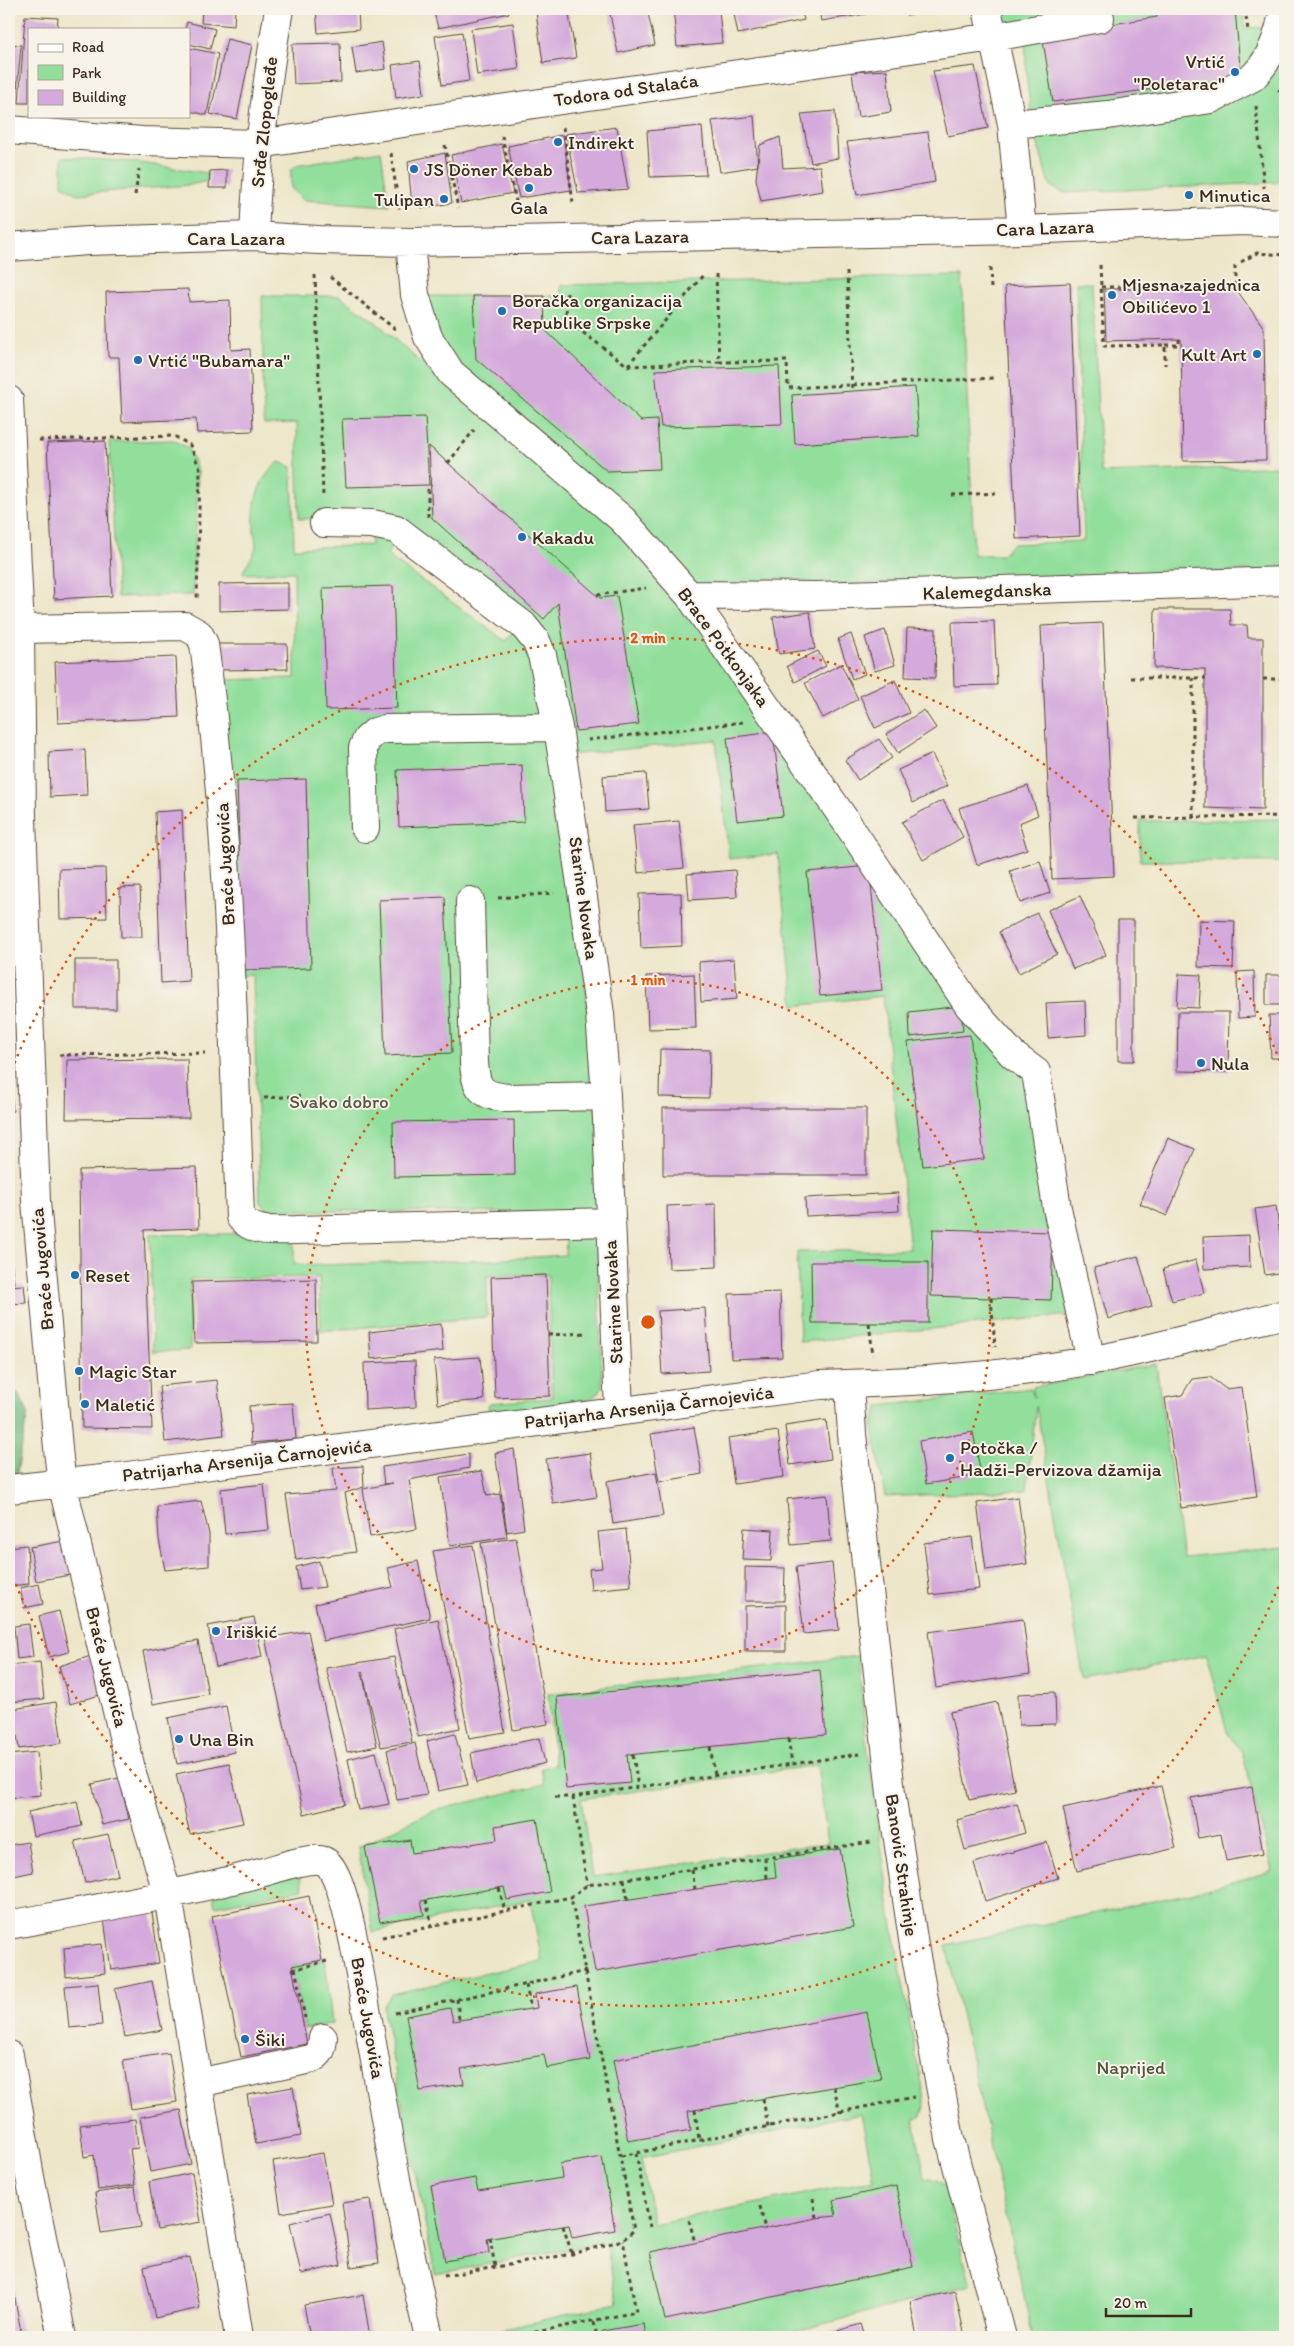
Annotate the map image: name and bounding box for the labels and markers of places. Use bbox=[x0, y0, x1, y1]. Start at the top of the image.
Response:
place label: Vrtić "Poletarac" bbox=[1133, 50, 1225, 95]
marker: Vrtić "Poletarac" bbox=[1229, 66, 1241, 78]
place label: Indirekt bbox=[568, 131, 634, 154]
marker: Indirekt bbox=[552, 136, 564, 148]
place label: JS Döner Kebab bbox=[424, 158, 553, 181]
marker: JS Döner Kebab bbox=[408, 163, 420, 175]
marker: Gala bbox=[523, 182, 535, 194]
place label: Minutica bbox=[1199, 184, 1271, 207]
place label: Tulipan bbox=[374, 188, 434, 211]
marker: Minutica bbox=[1183, 189, 1195, 201]
marker: Tulipan bbox=[438, 193, 450, 205]
place label: Gala bbox=[510, 196, 548, 219]
place label: Mjesna zajednica Obilićevo 1 bbox=[1122, 273, 1261, 318]
place label: Boračka organizacija Republike Srpske bbox=[512, 289, 682, 334]
marker: Mjesna zajednica Obilićevo 1 bbox=[1106, 289, 1118, 301]
marker: Boračka organizacija Republike Srpske bbox=[496, 305, 508, 317]
place label: Kult Art bbox=[1181, 343, 1247, 366]
marker: Kult Art bbox=[1251, 348, 1263, 360]
place label: Vrtić "Bubamara" bbox=[148, 349, 290, 372]
marker: Vrtić "Bubamara" bbox=[132, 354, 144, 366]
place label: Kakadu bbox=[532, 526, 594, 549]
marker: Kakadu bbox=[516, 531, 528, 543]
place label: Nula bbox=[1211, 1052, 1249, 1075]
marker: Nula bbox=[1195, 1057, 1207, 1069]
place label: Reset bbox=[85, 1264, 130, 1287]
marker: Reset bbox=[69, 1269, 81, 1281]
centre of rings bbox=[639, 1313, 657, 1331]
place label: Magic Star bbox=[89, 1360, 177, 1383]
marker: Magic Star bbox=[73, 1365, 85, 1377]
place label: Maletić bbox=[95, 1393, 155, 1416]
marker: Maletić bbox=[79, 1398, 91, 1410]
place label: Potočka / Hadži-Pervizova džamija bbox=[960, 1436, 1162, 1481]
marker: Potočka / Hadži-Pervizova džamija bbox=[944, 1452, 956, 1464]
place label: Iriškić bbox=[226, 1620, 278, 1643]
marker: Iriškić bbox=[210, 1625, 222, 1637]
place label: Una Bin bbox=[189, 1728, 254, 1751]
marker: Una Bin bbox=[173, 1733, 185, 1745]
place label: Šiki bbox=[255, 2028, 285, 2051]
marker: Šiki bbox=[239, 2033, 251, 2045]

